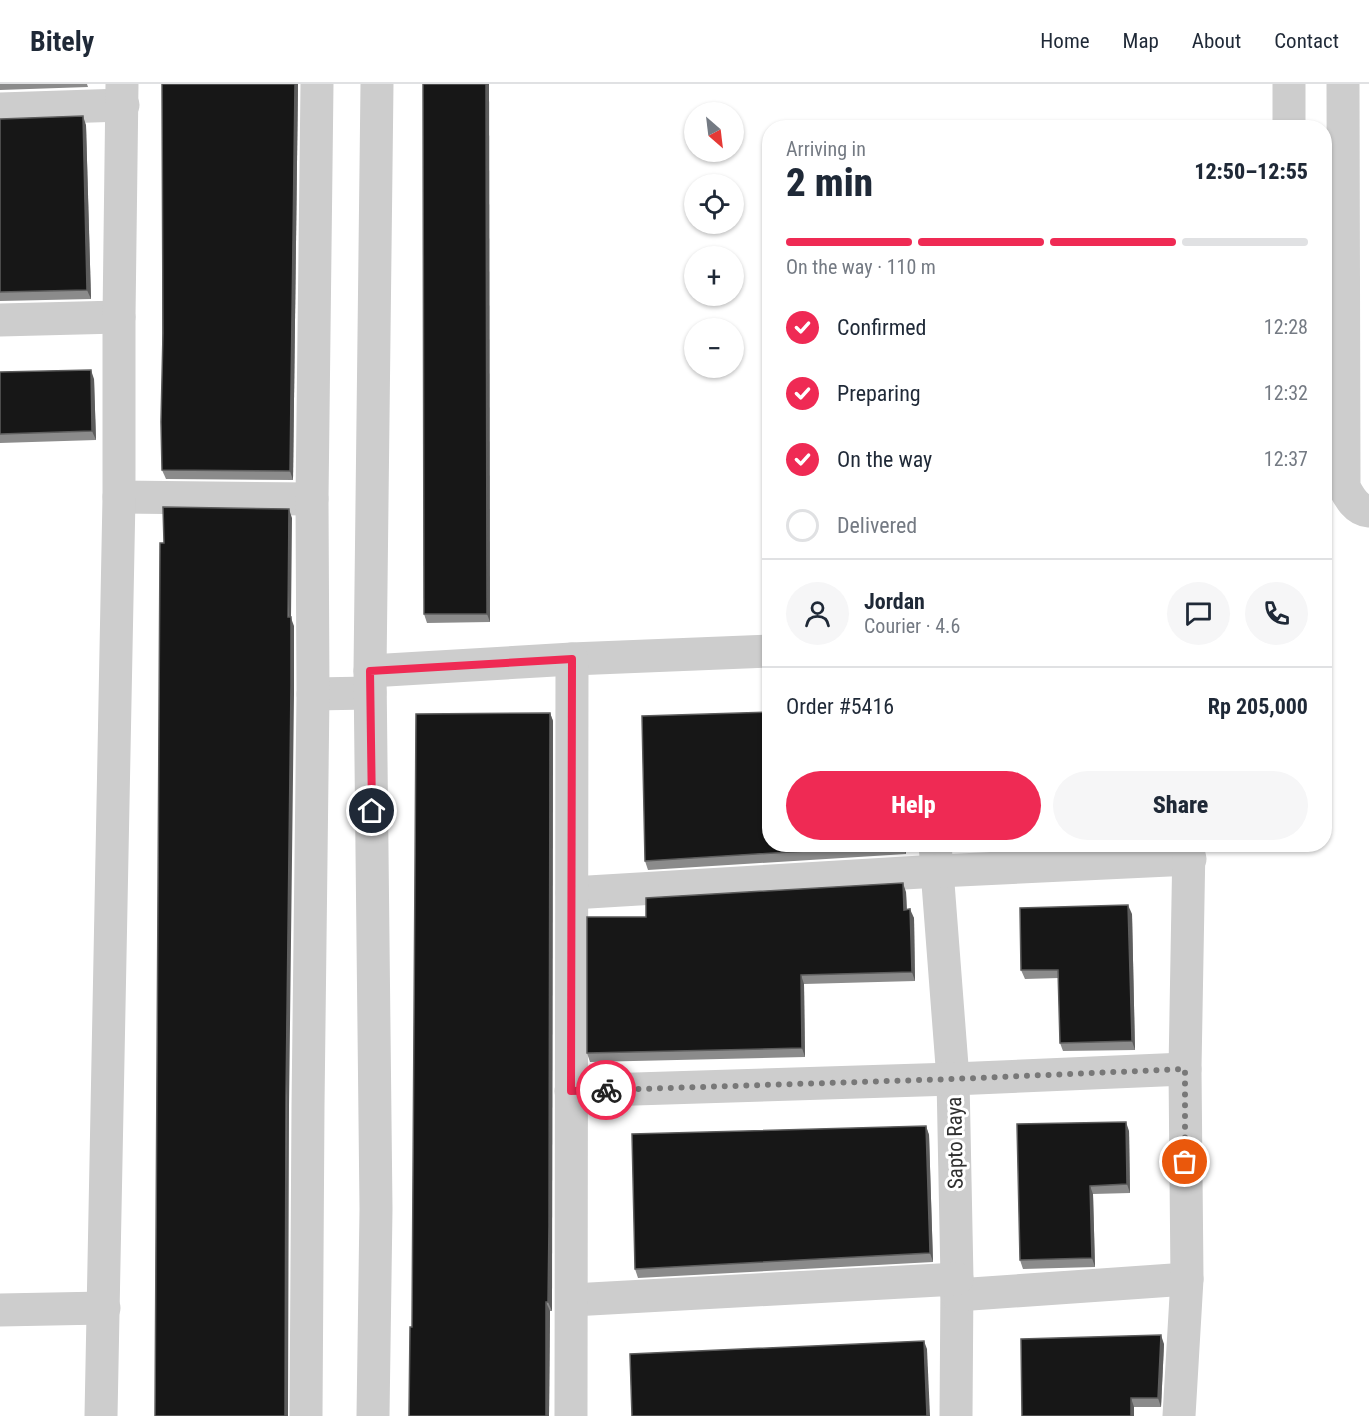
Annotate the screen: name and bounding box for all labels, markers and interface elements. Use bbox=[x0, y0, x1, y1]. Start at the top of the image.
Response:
text: Bitely bbox=[30, 25, 94, 58]
text: Home bbox=[1040, 29, 1090, 53]
text: Map bbox=[1123, 29, 1159, 53]
text: About bbox=[1192, 29, 1241, 53]
text: Contact bbox=[1274, 29, 1339, 53]
north arrow bbox=[684, 102, 744, 162]
map controls bbox=[684, 102, 744, 378]
text: Arriving in bbox=[786, 137, 866, 161]
text: 12:50–12:55 bbox=[1194, 159, 1308, 184]
text: 2 min bbox=[786, 160, 873, 206]
button: locate bbox=[684, 174, 744, 234]
button: + bbox=[684, 246, 744, 306]
text: On the way · 110 m bbox=[786, 255, 936, 279]
icon: check bbox=[786, 311, 819, 344]
text: Confirmed bbox=[837, 315, 926, 340]
text: 12:28 bbox=[1264, 315, 1308, 339]
button: − bbox=[684, 318, 744, 378]
icon: check bbox=[786, 377, 819, 410]
text: Preparing bbox=[837, 381, 921, 406]
text: 12:32 bbox=[1264, 381, 1308, 405]
icon: check bbox=[786, 443, 819, 476]
text: On the way bbox=[837, 447, 932, 472]
text: 12:37 bbox=[1264, 447, 1308, 471]
text: Delivered bbox=[837, 513, 917, 538]
button: person bbox=[786, 582, 849, 645]
button: chat bbox=[1167, 582, 1230, 645]
button: phone bbox=[1245, 582, 1308, 645]
text: Jordan bbox=[864, 589, 925, 614]
text: Courier · 4.6 bbox=[864, 614, 960, 638]
text: Order #5416 bbox=[786, 694, 894, 719]
text: Rp 205,000 bbox=[1208, 694, 1308, 719]
button: Help bbox=[786, 771, 1041, 840]
button: Share bbox=[1053, 771, 1308, 840]
pin bbox=[346, 785, 397, 836]
icon: home bbox=[355, 794, 388, 827]
courier bbox=[576, 1060, 636, 1120]
icon: bike bbox=[590, 1074, 623, 1107]
street label: Sapto Raya bbox=[942, 1097, 968, 1189]
pin bbox=[1159, 1136, 1210, 1187]
icon: bag bbox=[1168, 1145, 1201, 1178]

